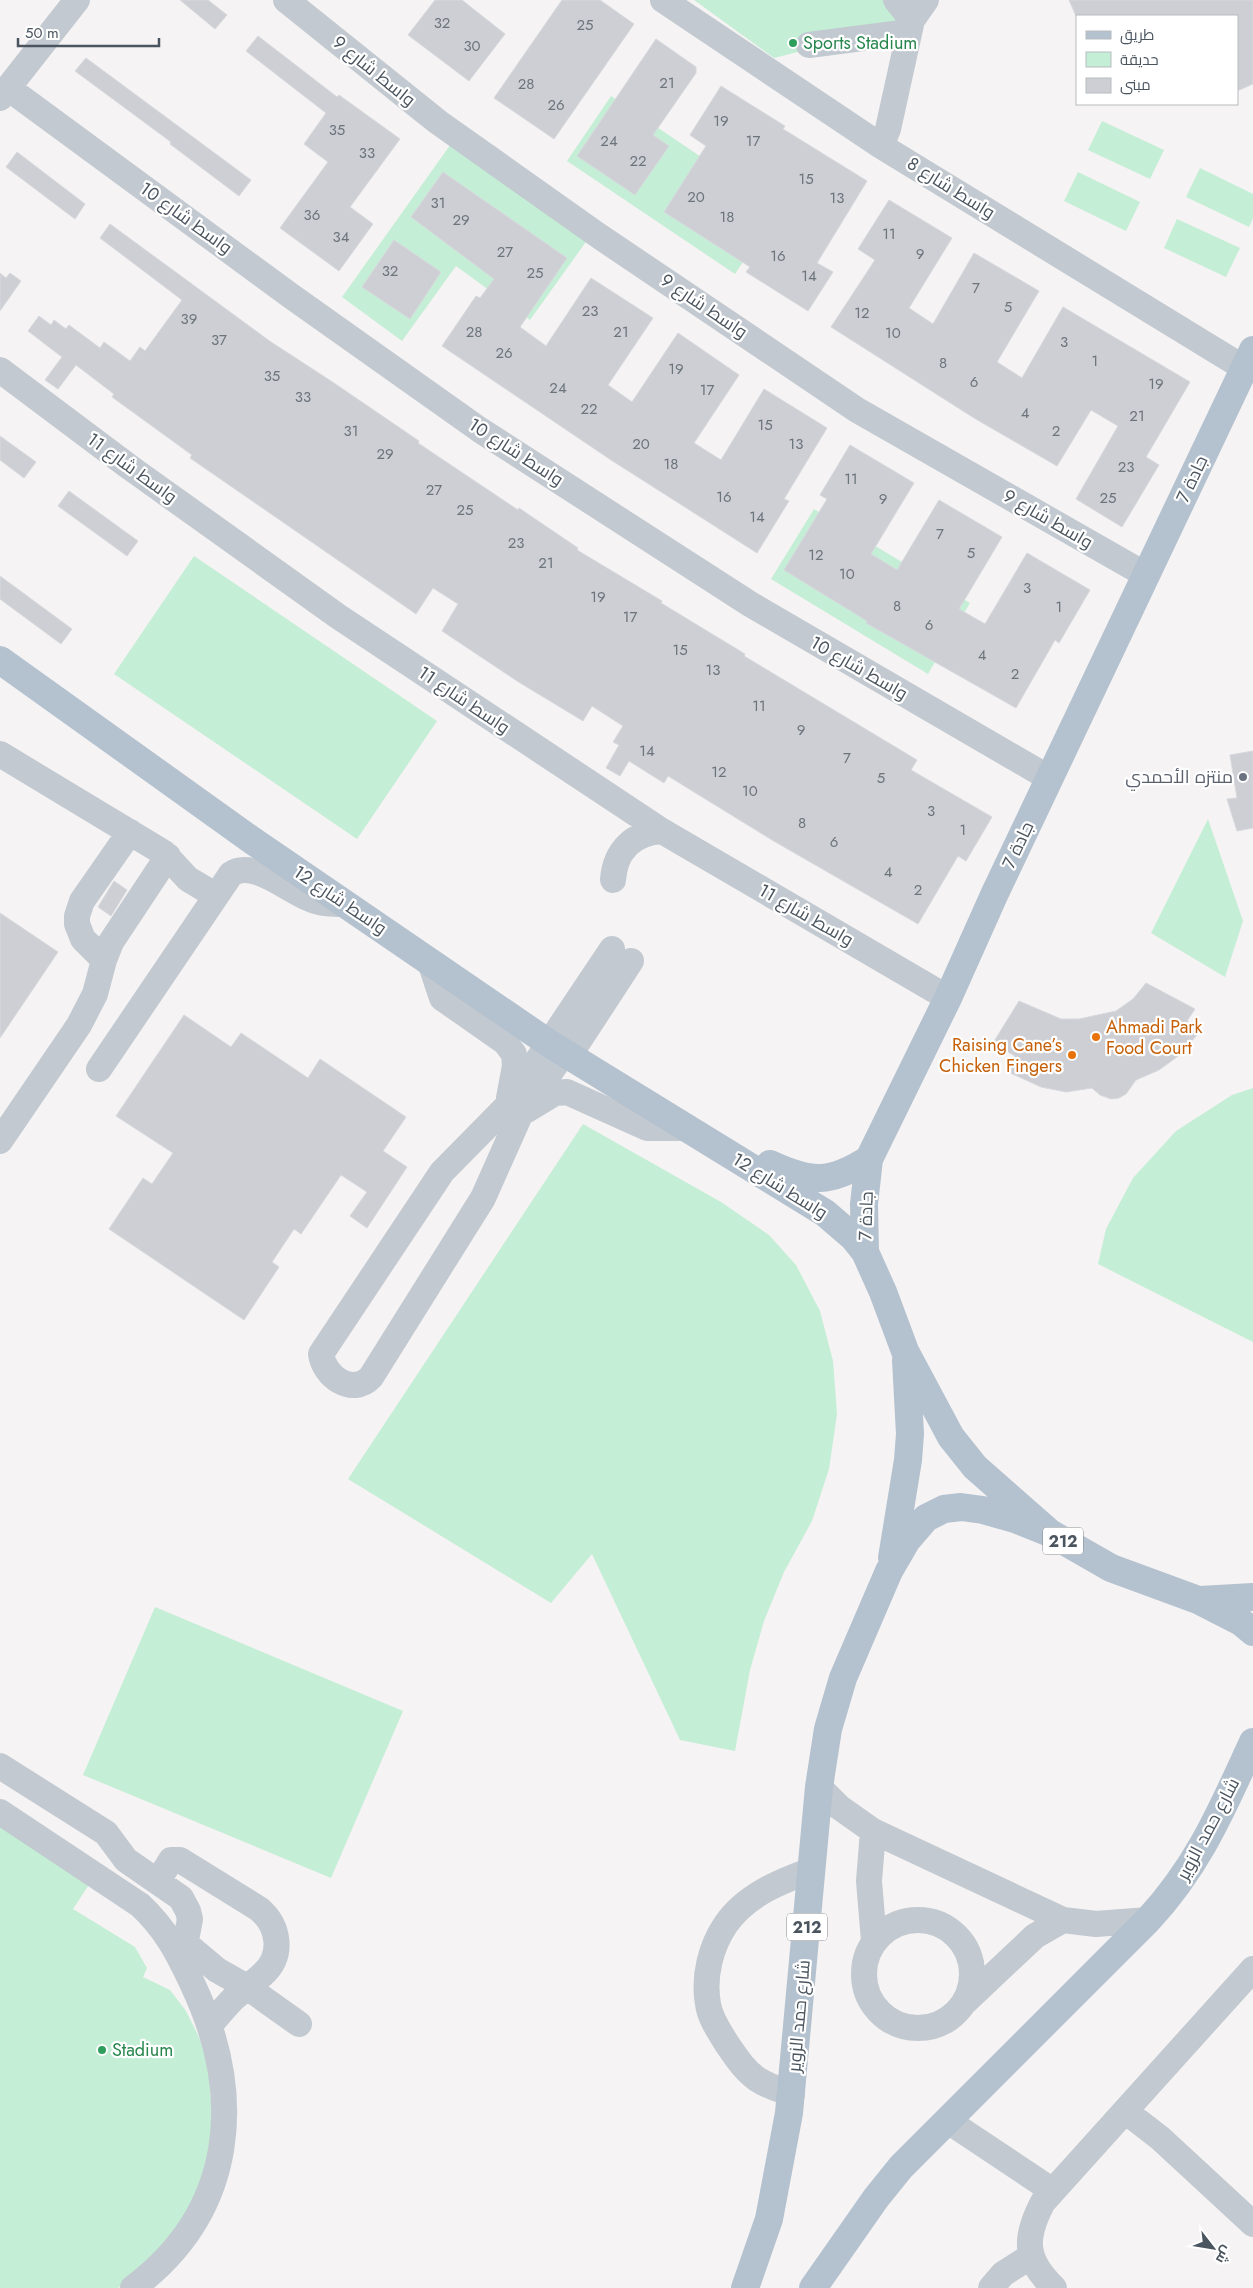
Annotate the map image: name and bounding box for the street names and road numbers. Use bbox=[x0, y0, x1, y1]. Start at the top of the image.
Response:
street label: واسط شارع 9 bbox=[327, 29, 421, 113]
street label: واسط شارع 8 bbox=[902, 151, 1000, 225]
street label: واسط شارع 10 bbox=[134, 176, 238, 260]
street label: واسط شارع 9 bbox=[655, 267, 753, 345]
street label: واسط شارع 10 bbox=[463, 412, 569, 492]
street label: واسط شارع 11 bbox=[82, 426, 182, 510]
street label: جادة 7 bbox=[1170, 451, 1214, 507]
street label: واسط شارع 9 bbox=[998, 483, 1098, 555]
street label: واسط شارع 10 bbox=[806, 630, 912, 706]
street label: واسط شارع 11 bbox=[413, 660, 515, 740]
street label: جادة 7 bbox=[996, 817, 1040, 873]
street label: واسط شارع 12 bbox=[288, 859, 392, 941]
street label: واسط شارع 11 bbox=[754, 877, 858, 953]
street label: واسط شارع 12 bbox=[727, 1146, 833, 1226]
street label: جادة 7 bbox=[852, 1191, 880, 1241]
road number: 212 bbox=[1043, 1528, 1083, 1554]
street label: شارع حمد الزوير bbox=[1170, 1773, 1246, 1886]
road number: 212 bbox=[787, 1914, 827, 1940]
street label: شارع حمد الزوير bbox=[781, 1959, 817, 2074]

